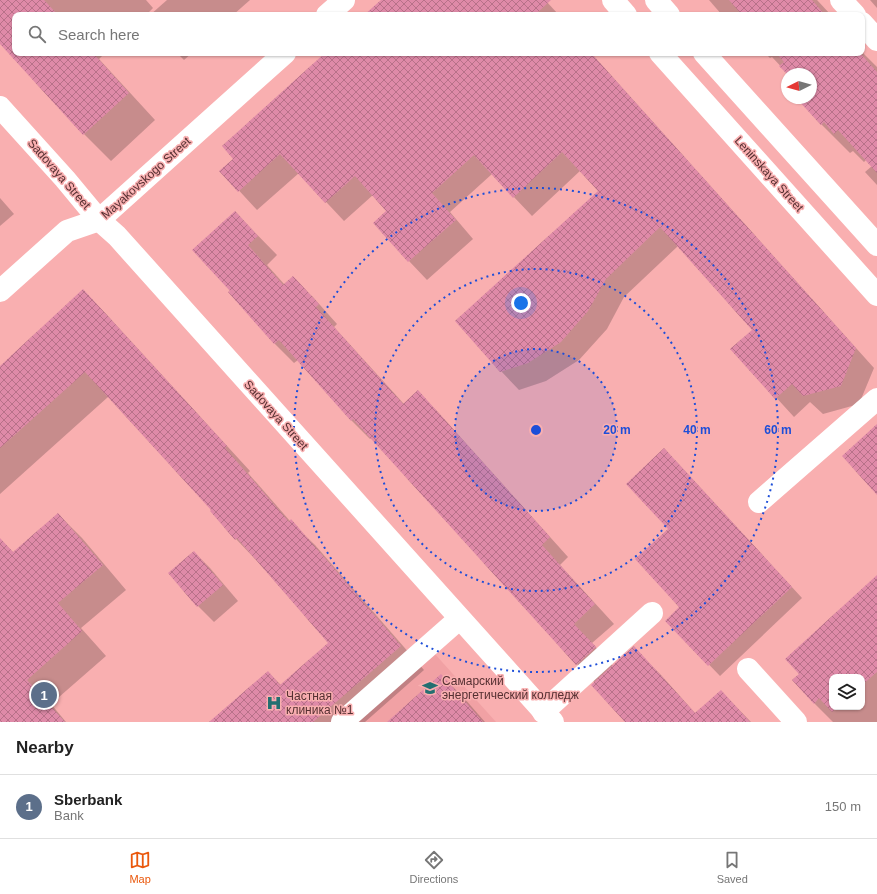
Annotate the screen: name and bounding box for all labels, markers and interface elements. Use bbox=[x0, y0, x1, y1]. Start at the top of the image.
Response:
search box bbox=[12, 12, 865, 56]
icon: search bbox=[26, 23, 48, 45]
text: Search here bbox=[58, 26, 140, 43]
north arrow bbox=[781, 68, 817, 104]
street label: Mayakovskogo Street bbox=[98, 134, 194, 222]
street label: Leninskaya Street bbox=[732, 134, 807, 215]
street label: Sadovaya Street bbox=[25, 136, 94, 213]
your location bbox=[511, 293, 531, 313]
street label: Sadovaya Street bbox=[241, 377, 311, 453]
centre of rings bbox=[529, 423, 543, 437]
text: 20 m bbox=[603, 423, 631, 437]
text: 40 m bbox=[683, 423, 711, 437]
text: 60 m bbox=[764, 423, 792, 437]
place label: Самарский энергетический колледж bbox=[442, 674, 579, 702]
map controls bbox=[829, 674, 865, 710]
button: layers bbox=[829, 674, 865, 710]
school or university icon: Самарский энергетический колледж bbox=[421, 679, 439, 697]
pin: 1 bbox=[31, 680, 57, 710]
place label: Частная клиника №1 bbox=[286, 689, 354, 717]
hospital icon: Частная клиника №1 bbox=[265, 694, 283, 712]
text: Nearby bbox=[16, 738, 74, 757]
text: Sberbank bbox=[54, 791, 122, 808]
text: 1 bbox=[25, 799, 33, 814]
text: 150 m bbox=[825, 799, 861, 814]
text: Bank bbox=[54, 808, 84, 823]
tab: Map bbox=[129, 849, 151, 885]
tab: Directions bbox=[409, 849, 458, 885]
tab: Saved bbox=[717, 849, 748, 885]

